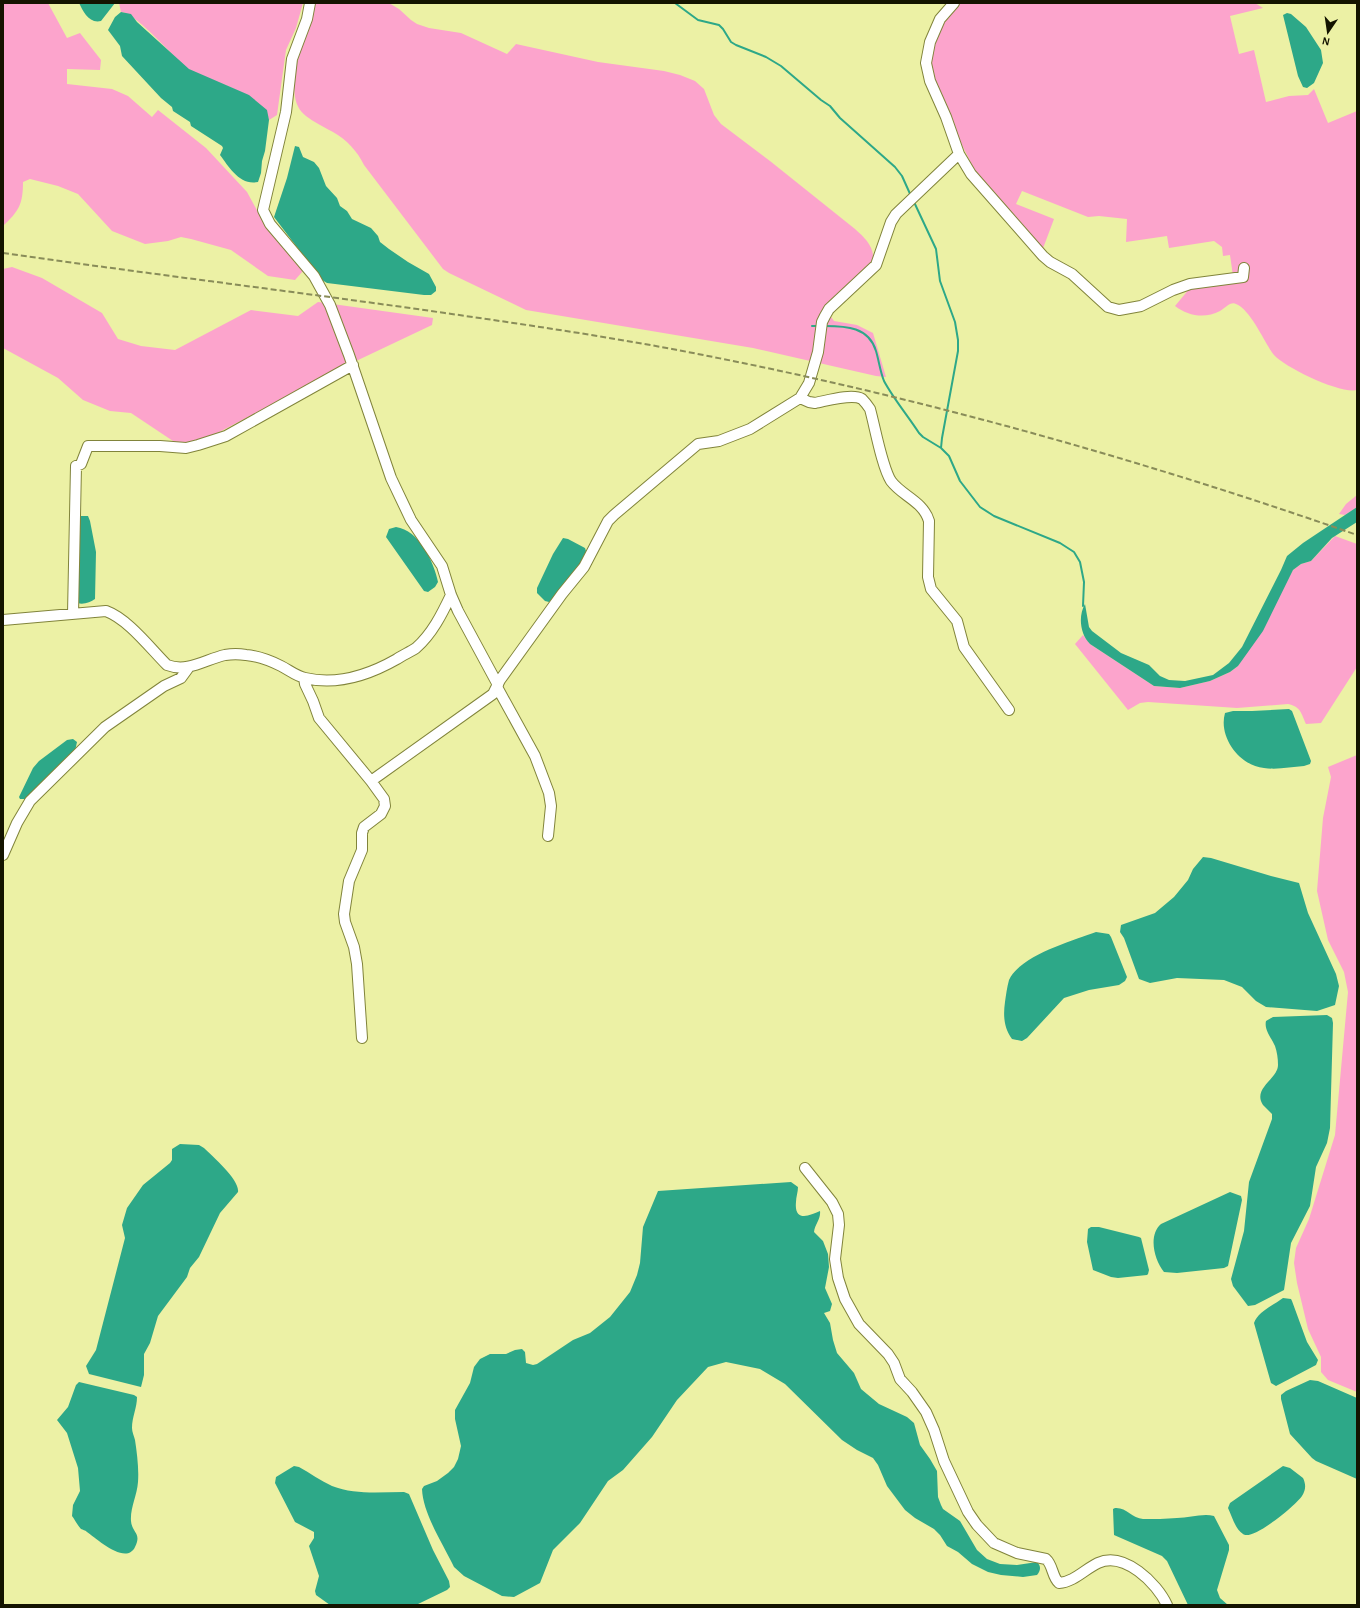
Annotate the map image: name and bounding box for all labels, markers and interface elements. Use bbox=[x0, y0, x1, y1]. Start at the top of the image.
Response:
north arrow bbox=[1308, 12, 1348, 52]
text: N bbox=[1321, 35, 1331, 47]

